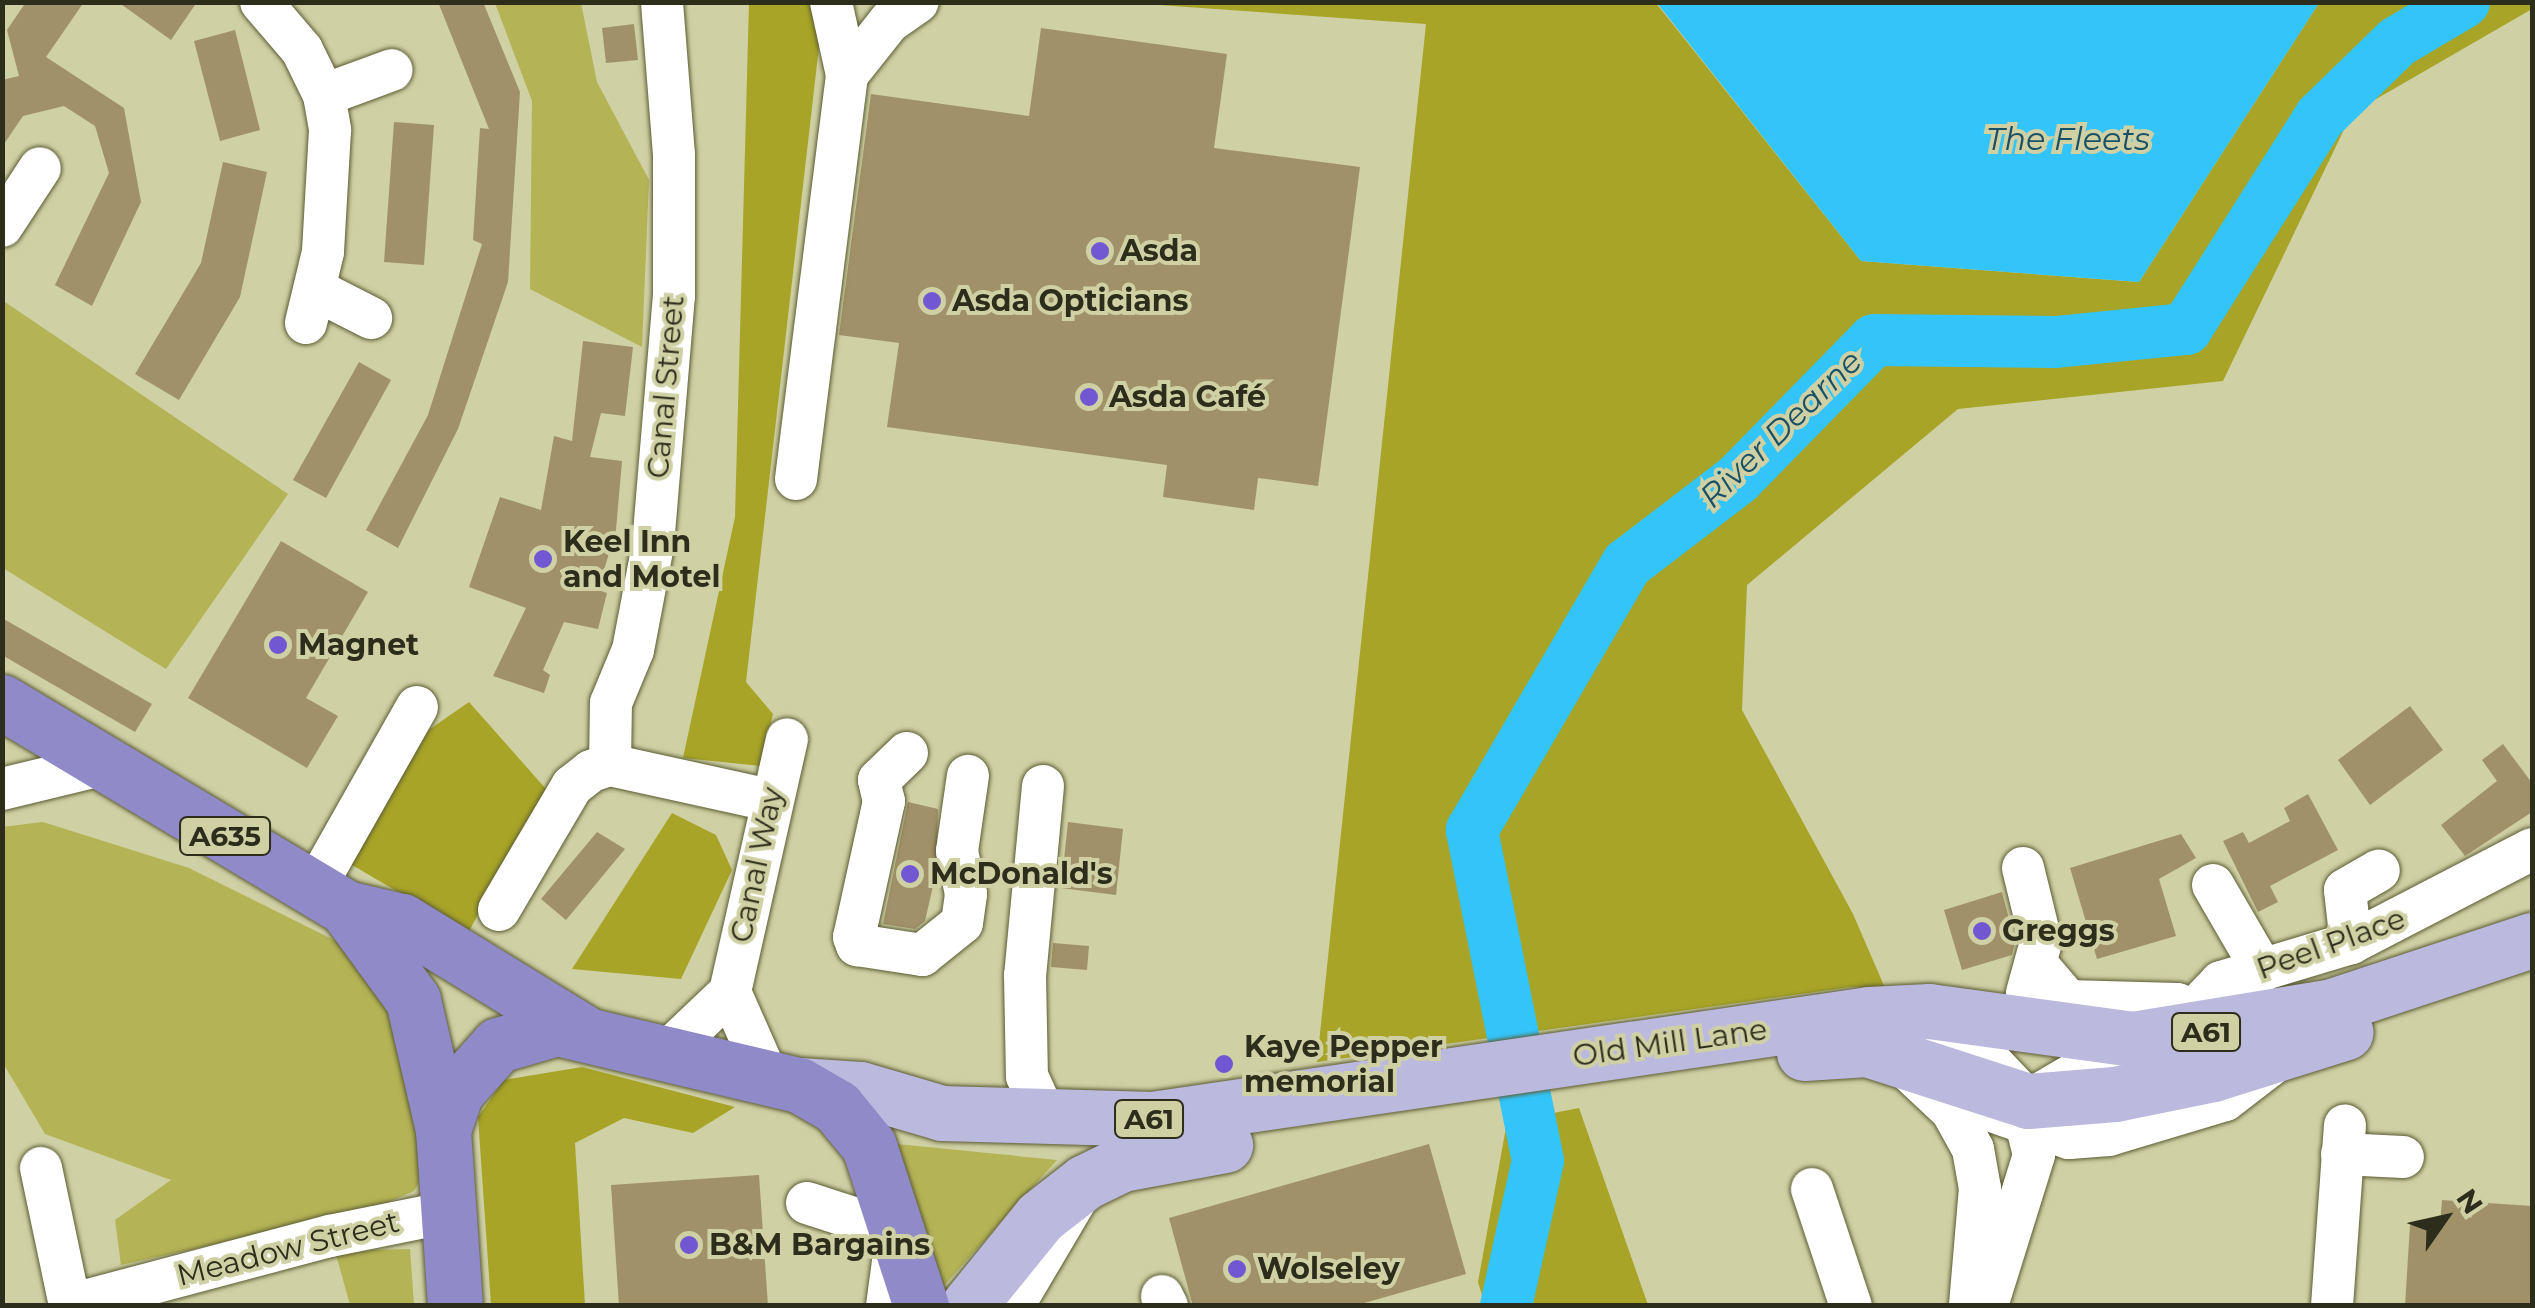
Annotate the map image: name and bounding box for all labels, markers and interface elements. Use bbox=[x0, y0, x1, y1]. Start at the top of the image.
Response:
water label: The Fleets bbox=[1986, 120, 2150, 158]
place label: Asda bbox=[1120, 233, 1198, 269]
marker: Asda bbox=[1089, 240, 1111, 262]
place label: Asda Opticians bbox=[952, 283, 1188, 319]
marker: Asda Opticians bbox=[921, 290, 943, 312]
street label: Canal Street bbox=[640, 294, 692, 480]
water label: River Dearne bbox=[1692, 342, 1870, 516]
place label: Asda Café bbox=[1109, 379, 1266, 415]
marker: Asda Café bbox=[1078, 386, 1100, 408]
place label: Keel Inn and Motel bbox=[563, 524, 720, 594]
marker: Keel Inn and Motel bbox=[532, 548, 554, 570]
place label: Magnet bbox=[298, 627, 419, 663]
marker: Magnet bbox=[267, 634, 289, 656]
street label: Canal Way bbox=[723, 784, 791, 946]
road number: A635 bbox=[178, 813, 272, 859]
place label: McDonald's bbox=[930, 856, 1113, 892]
marker: McDonald's bbox=[899, 863, 921, 885]
street label: Peel Place bbox=[2252, 901, 2410, 987]
place label: Greggs bbox=[2002, 913, 2115, 949]
marker: Greggs bbox=[1971, 920, 1993, 942]
road number: A61 bbox=[2171, 1009, 2241, 1055]
street label: Old Mill Lane bbox=[1570, 1012, 1770, 1074]
place label: Kaye Pepper memorial bbox=[1244, 1029, 1443, 1100]
marker: Kaye Pepper memorial bbox=[1213, 1053, 1235, 1075]
road number: A61 bbox=[1114, 1096, 1184, 1142]
north arrow bbox=[2395, 1168, 2495, 1268]
text: N bbox=[2449, 1182, 2490, 1220]
street label: Meadow Street bbox=[173, 1204, 403, 1294]
place label: B&M Bargains bbox=[709, 1227, 930, 1263]
marker: B&M Bargains bbox=[678, 1234, 700, 1256]
place label: Wolseley bbox=[1257, 1251, 1400, 1287]
marker: Wolseley bbox=[1226, 1258, 1248, 1280]

